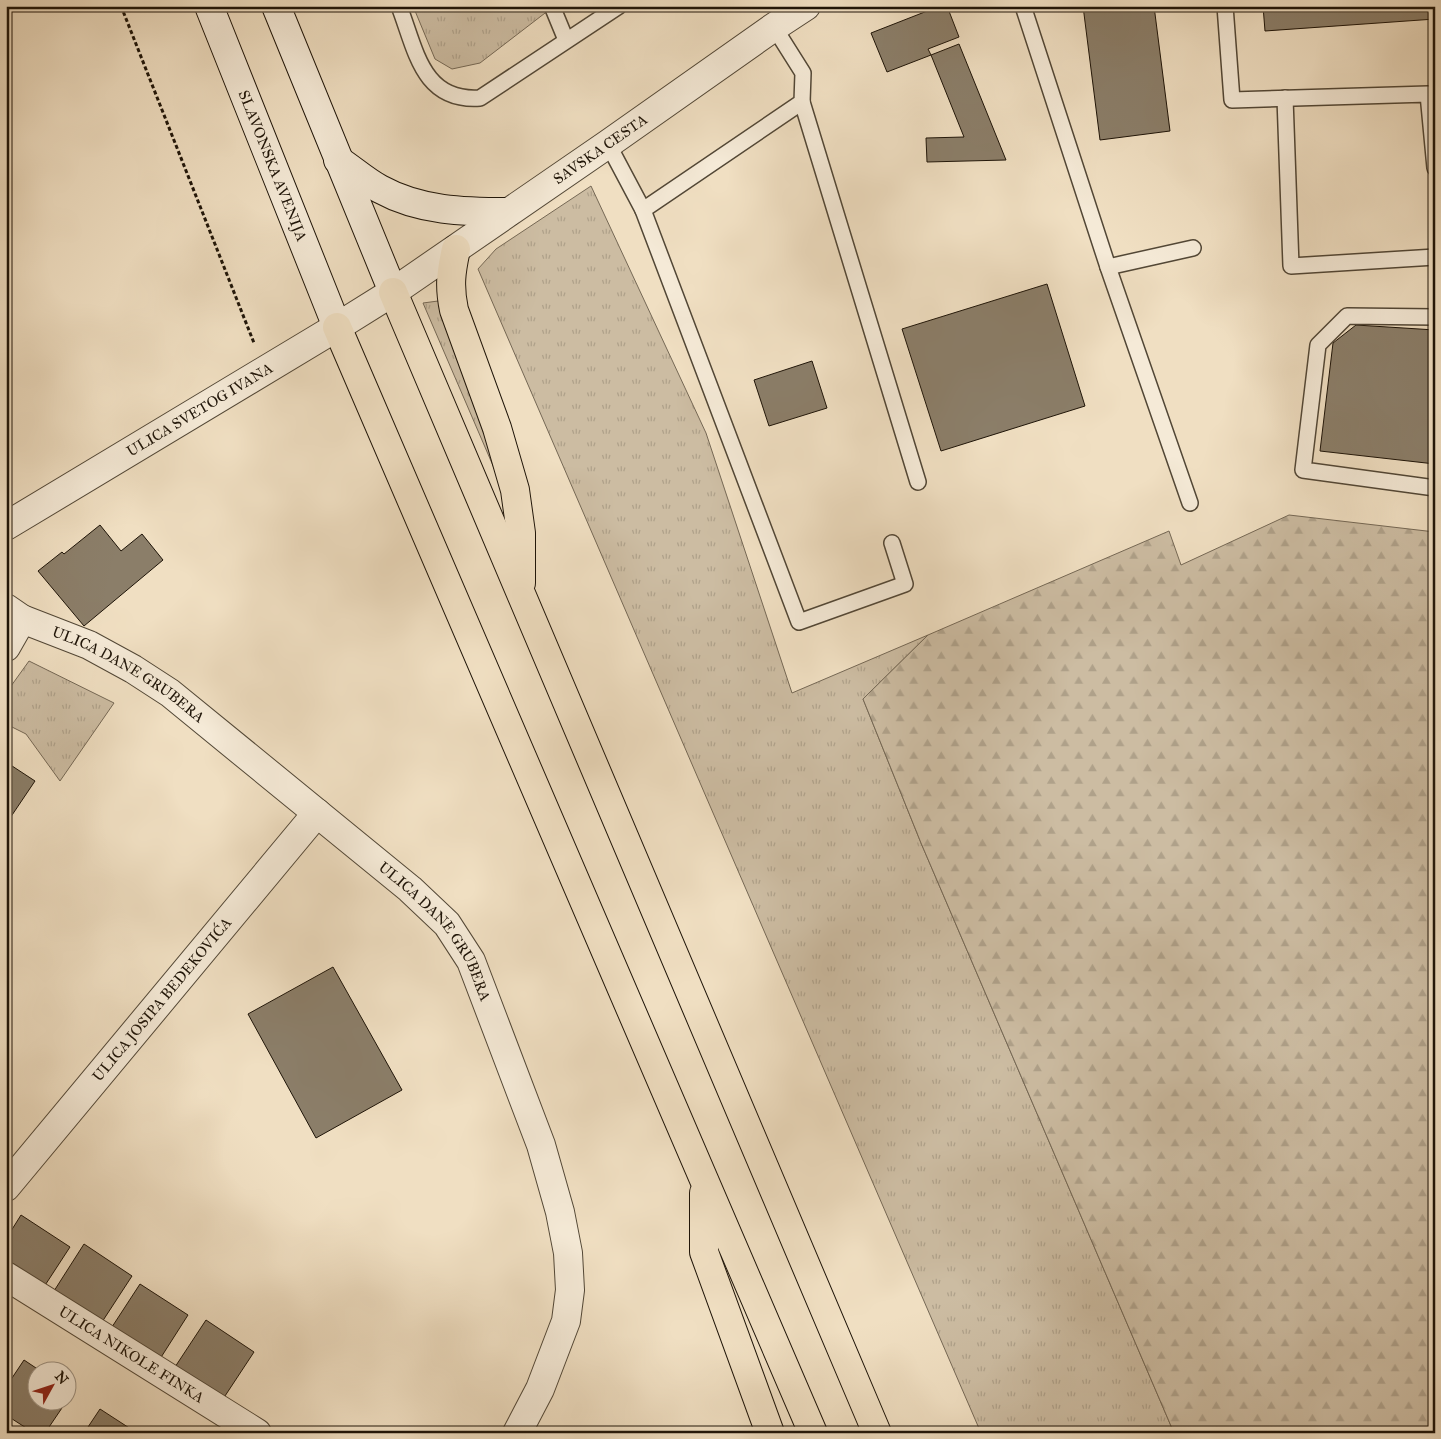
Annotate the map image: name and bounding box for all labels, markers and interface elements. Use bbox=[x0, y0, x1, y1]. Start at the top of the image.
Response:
street label: SLAVONSKA AVENIJA bbox=[234, 88, 311, 244]
street label: SAVSKA CESTA bbox=[550, 110, 651, 188]
street label: ULICA SVETOG IVANA bbox=[123, 359, 276, 460]
street label: ULICA DANE GRUBERA bbox=[49, 623, 208, 727]
street label: ULICA DANE GRUBERA bbox=[375, 858, 494, 1004]
street label: ULICA JOSIPA BEDEKOVIĆA bbox=[89, 914, 235, 1085]
street label: ULICA NIKOLE FINKA bbox=[56, 1302, 208, 1406]
north arrow bbox=[28, 1362, 78, 1412]

